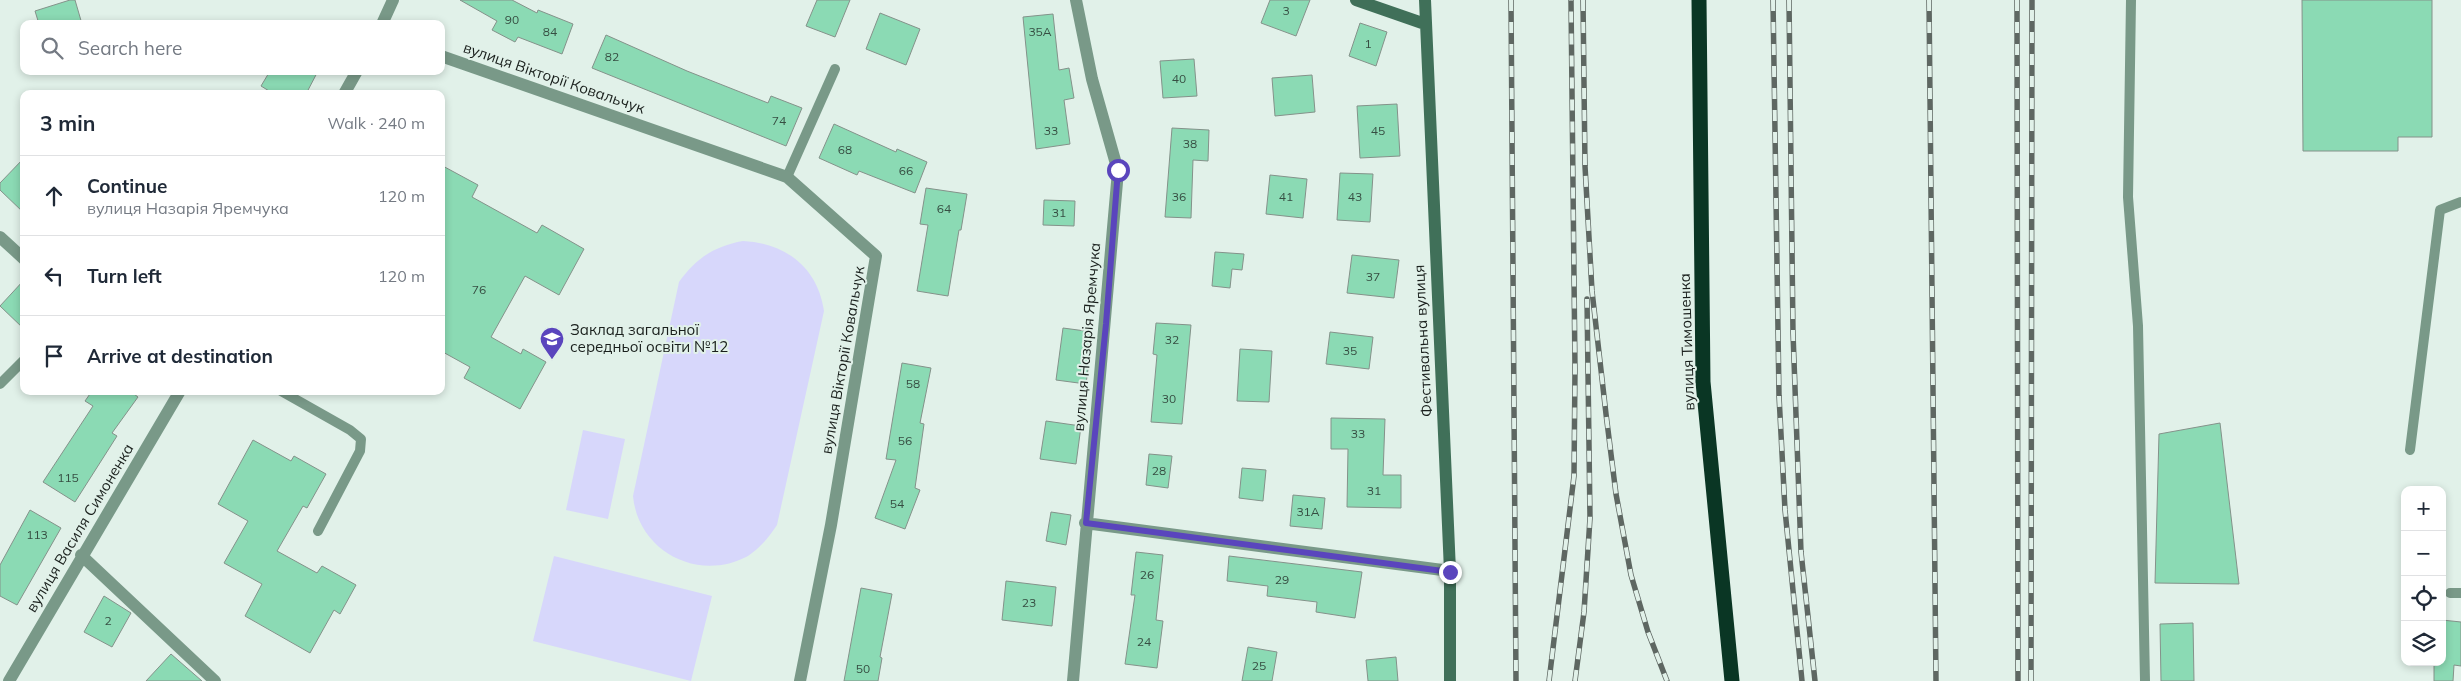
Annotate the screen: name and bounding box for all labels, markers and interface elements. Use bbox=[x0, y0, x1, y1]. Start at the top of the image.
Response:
house number: 3 bbox=[1282, 3, 1290, 18]
house number: 90 bbox=[505, 12, 519, 27]
search box bbox=[20, 20, 445, 75]
house number: 84 bbox=[543, 24, 557, 39]
house number: 35А bbox=[1028, 24, 1052, 39]
icon: search bbox=[38, 34, 66, 62]
text: Search here bbox=[78, 36, 182, 60]
house number: 1 bbox=[1364, 36, 1372, 51]
street label: вулиця Вікторії Ковальчук bbox=[461, 37, 648, 118]
house number: 82 bbox=[605, 49, 619, 64]
house number: 40 bbox=[1172, 71, 1186, 86]
text: 3 min bbox=[40, 110, 95, 136]
text: Walk · 240 m bbox=[327, 113, 425, 133]
house number: 74 bbox=[772, 113, 786, 128]
house number: 33 bbox=[1044, 123, 1058, 138]
house number: 45 bbox=[1371, 123, 1385, 138]
house number: 38 bbox=[1183, 136, 1197, 151]
house number: 68 bbox=[838, 142, 852, 157]
route start bbox=[1107, 159, 1130, 182]
house number: 66 bbox=[899, 163, 913, 178]
text: Continue bbox=[87, 174, 167, 198]
icon: ahead bbox=[40, 182, 68, 210]
text: 120 m bbox=[378, 186, 425, 206]
house number: 36 bbox=[1172, 189, 1186, 204]
house number: 41 bbox=[1279, 189, 1293, 204]
house number: 43 bbox=[1348, 189, 1362, 204]
text: вулиця Назарія Яремчука bbox=[87, 198, 289, 218]
house number: 64 bbox=[937, 201, 951, 216]
house number: 31 bbox=[1052, 205, 1066, 220]
street label: вулиця Назарія Яремчука bbox=[1069, 242, 1104, 432]
icon: left bbox=[40, 262, 68, 290]
street label: вулиця Вікторії Ковальчук bbox=[817, 263, 869, 455]
text: Turn left bbox=[87, 264, 162, 288]
street label: Фестивальна вулиця bbox=[1409, 264, 1436, 418]
text: 120 m bbox=[378, 266, 425, 286]
house number: 37 bbox=[1366, 269, 1380, 284]
street label: вулиця Тимошенка bbox=[1675, 273, 1698, 411]
house number: 76 bbox=[472, 282, 486, 297]
place label: Заклад загальної середньої освіти №12 bbox=[570, 320, 728, 356]
school or university icon: Заклад загальної середньої освіти №12 bbox=[539, 326, 565, 360]
house number: 32 bbox=[1165, 332, 1179, 347]
icon: arrive bbox=[40, 342, 68, 370]
house number: 35 bbox=[1343, 343, 1357, 358]
text: Arrive at destination bbox=[87, 344, 273, 368]
house number: 58 bbox=[906, 376, 920, 391]
house number: 30 bbox=[1162, 391, 1176, 406]
house number: 33 bbox=[1351, 426, 1365, 441]
house number: 56 bbox=[898, 433, 912, 448]
street label: вулиця Василя Симоненка bbox=[22, 440, 138, 616]
house number: 28 bbox=[1152, 463, 1166, 478]
house number: 115 bbox=[57, 470, 79, 485]
house number: 31 bbox=[1367, 483, 1381, 498]
map controls bbox=[2401, 486, 2446, 666]
button: + bbox=[2401, 486, 2446, 531]
house number: 54 bbox=[890, 496, 904, 511]
house number: 31А bbox=[1296, 504, 1320, 519]
house number: 113 bbox=[26, 527, 48, 542]
button: − bbox=[2401, 531, 2446, 576]
route end bbox=[1439, 561, 1462, 584]
house number: 26 bbox=[1140, 567, 1154, 582]
house number: 29 bbox=[1275, 572, 1289, 587]
button: locate bbox=[2401, 576, 2446, 621]
house number: 23 bbox=[1022, 595, 1036, 610]
house number: 2 bbox=[104, 613, 112, 628]
button: layers bbox=[2401, 621, 2446, 666]
house number: 24 bbox=[1137, 634, 1151, 649]
house number: 25 bbox=[1252, 658, 1266, 673]
house number: 50 bbox=[856, 661, 870, 676]

